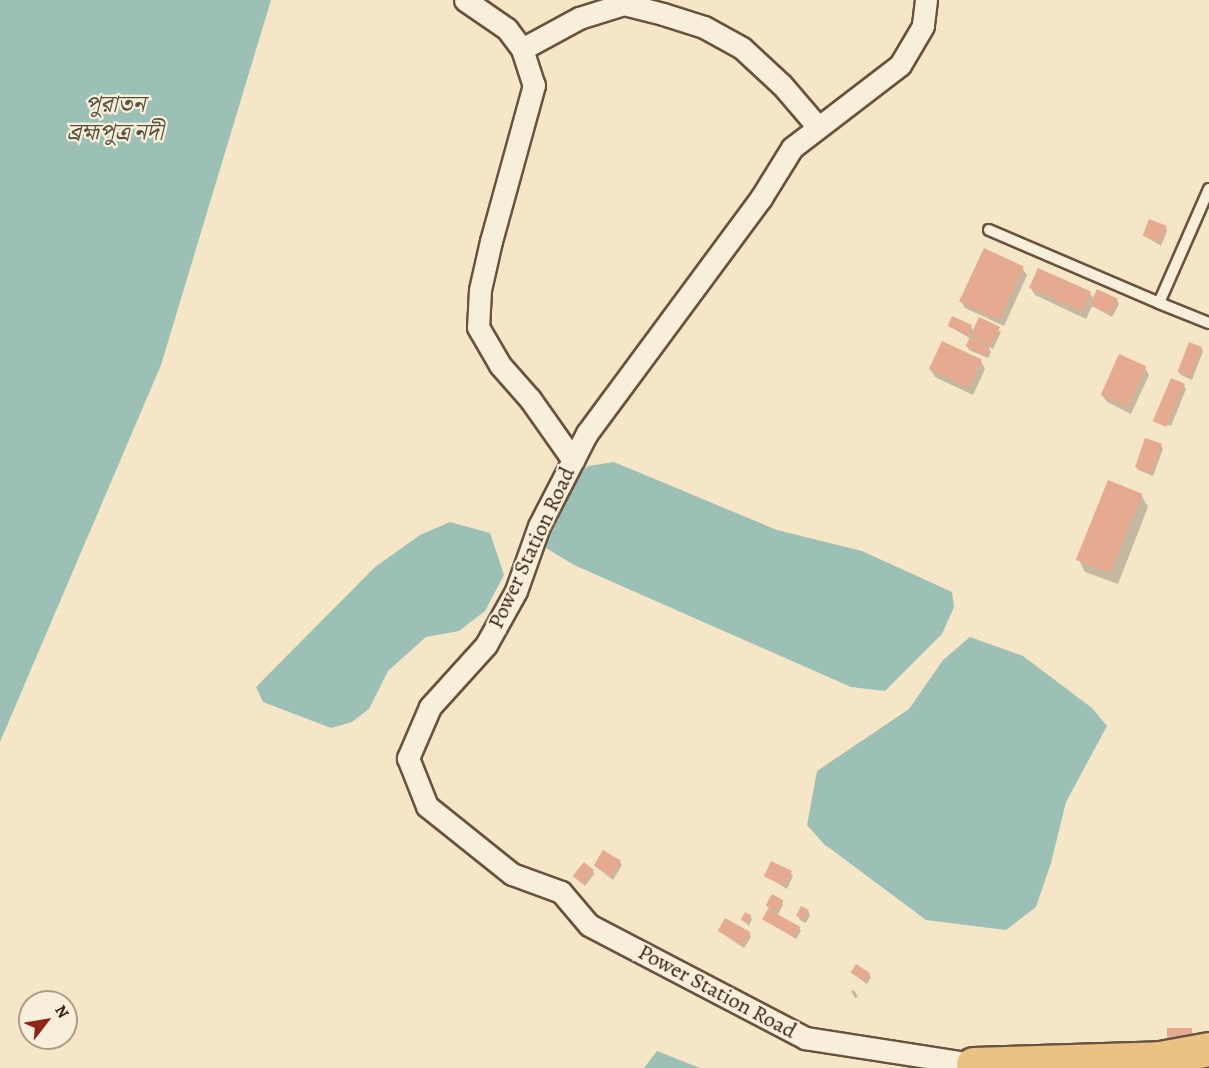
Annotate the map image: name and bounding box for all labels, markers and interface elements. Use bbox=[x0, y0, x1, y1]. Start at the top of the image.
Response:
water label: পুরাতন ব্রহ্মপুত্র নদী bbox=[67, 91, 163, 147]
street label: Power Station Road bbox=[483, 463, 581, 633]
street label: Power Station Road bbox=[633, 939, 801, 1045]
north arrow bbox=[18, 990, 78, 1050]
text: N bbox=[49, 1001, 74, 1022]

